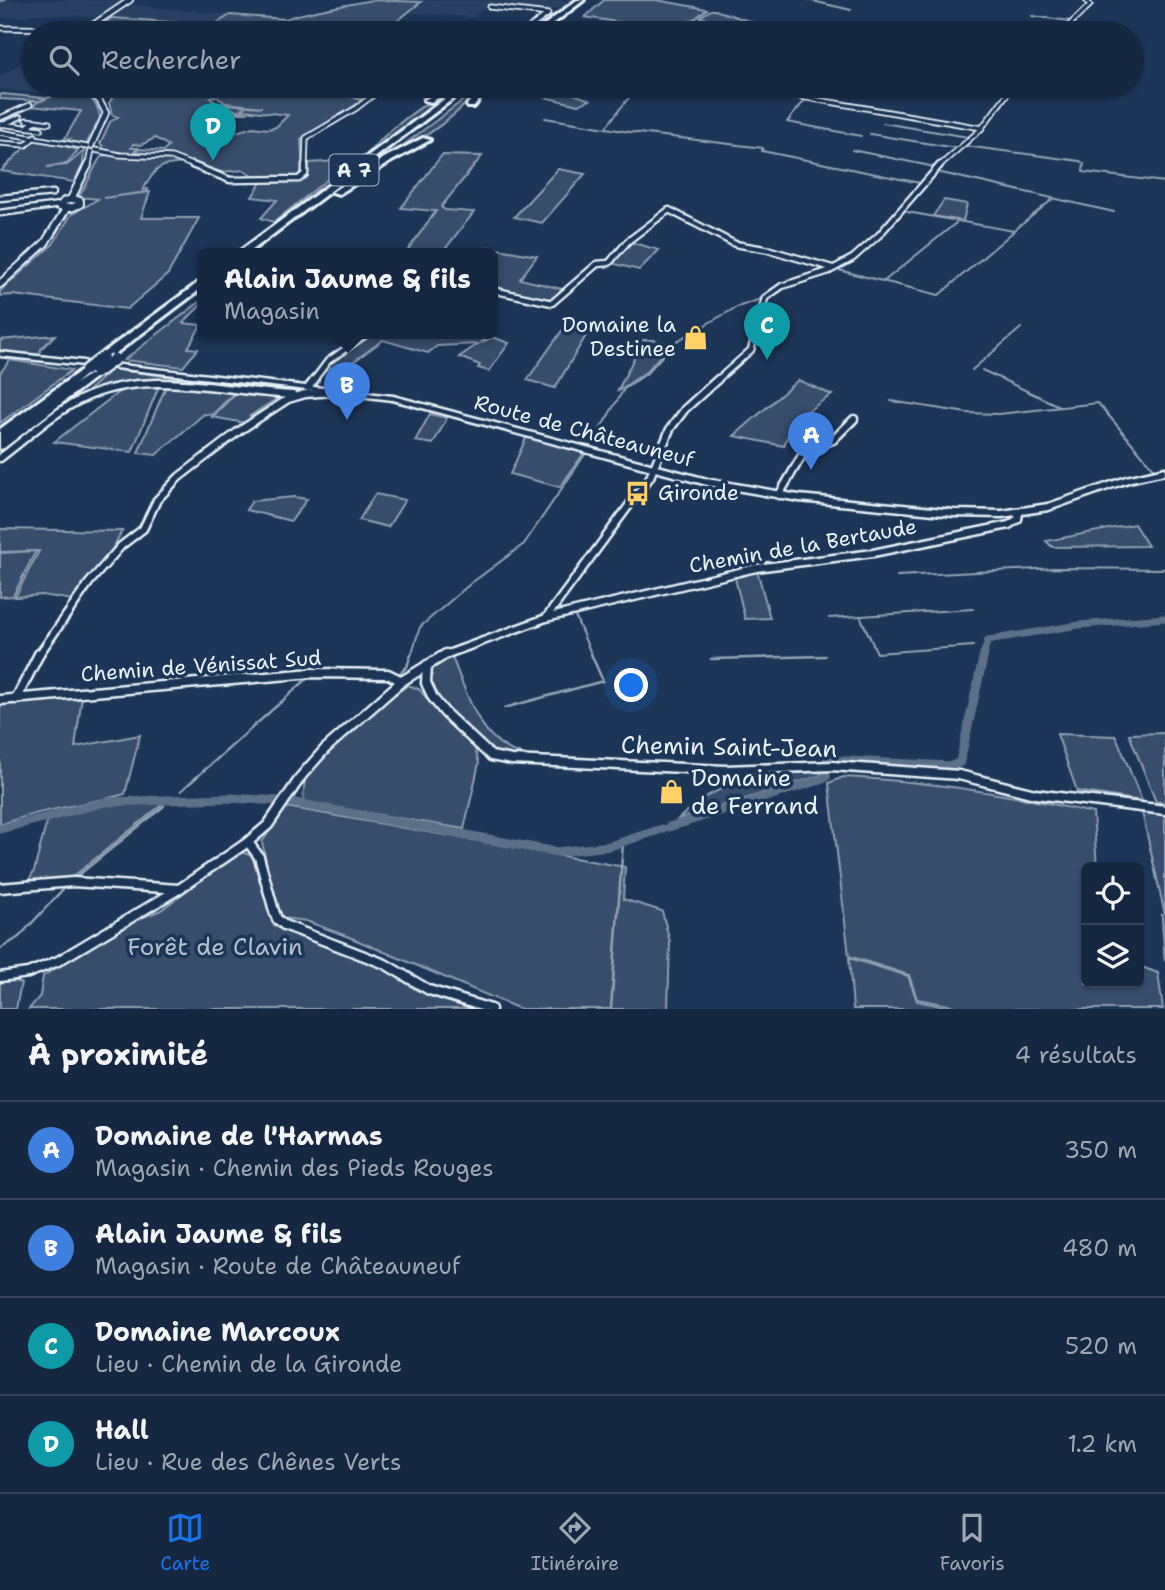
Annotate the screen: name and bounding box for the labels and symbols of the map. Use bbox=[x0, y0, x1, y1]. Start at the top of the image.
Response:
pin: D bbox=[190, 103, 236, 161]
road number: A 7 bbox=[330, 154, 378, 186]
pin: C bbox=[744, 302, 790, 360]
place label: Domaine la Destinee bbox=[562, 311, 676, 363]
shop icon: Domaine la Destinee bbox=[682, 323, 710, 351]
pin: B bbox=[324, 362, 370, 420]
street label: Route de Châteauneuf bbox=[471, 388, 697, 474]
pin: A bbox=[788, 412, 834, 470]
bus stop icon: Gironde bbox=[624, 479, 652, 507]
place label: Gironde bbox=[658, 479, 739, 507]
street label: Chemin de la Bertaude bbox=[687, 512, 919, 580]
street label: Chemin de Vénissat Sud bbox=[80, 644, 322, 688]
your location bbox=[614, 668, 648, 702]
street label: Chemin Saint-Jean bbox=[621, 729, 837, 765]
place label: Domaine de Ferrand bbox=[691, 762, 818, 822]
shop icon: Domaine de Ferrand bbox=[657, 778, 685, 806]
park label: Forêt de Clavin bbox=[127, 931, 303, 963]

